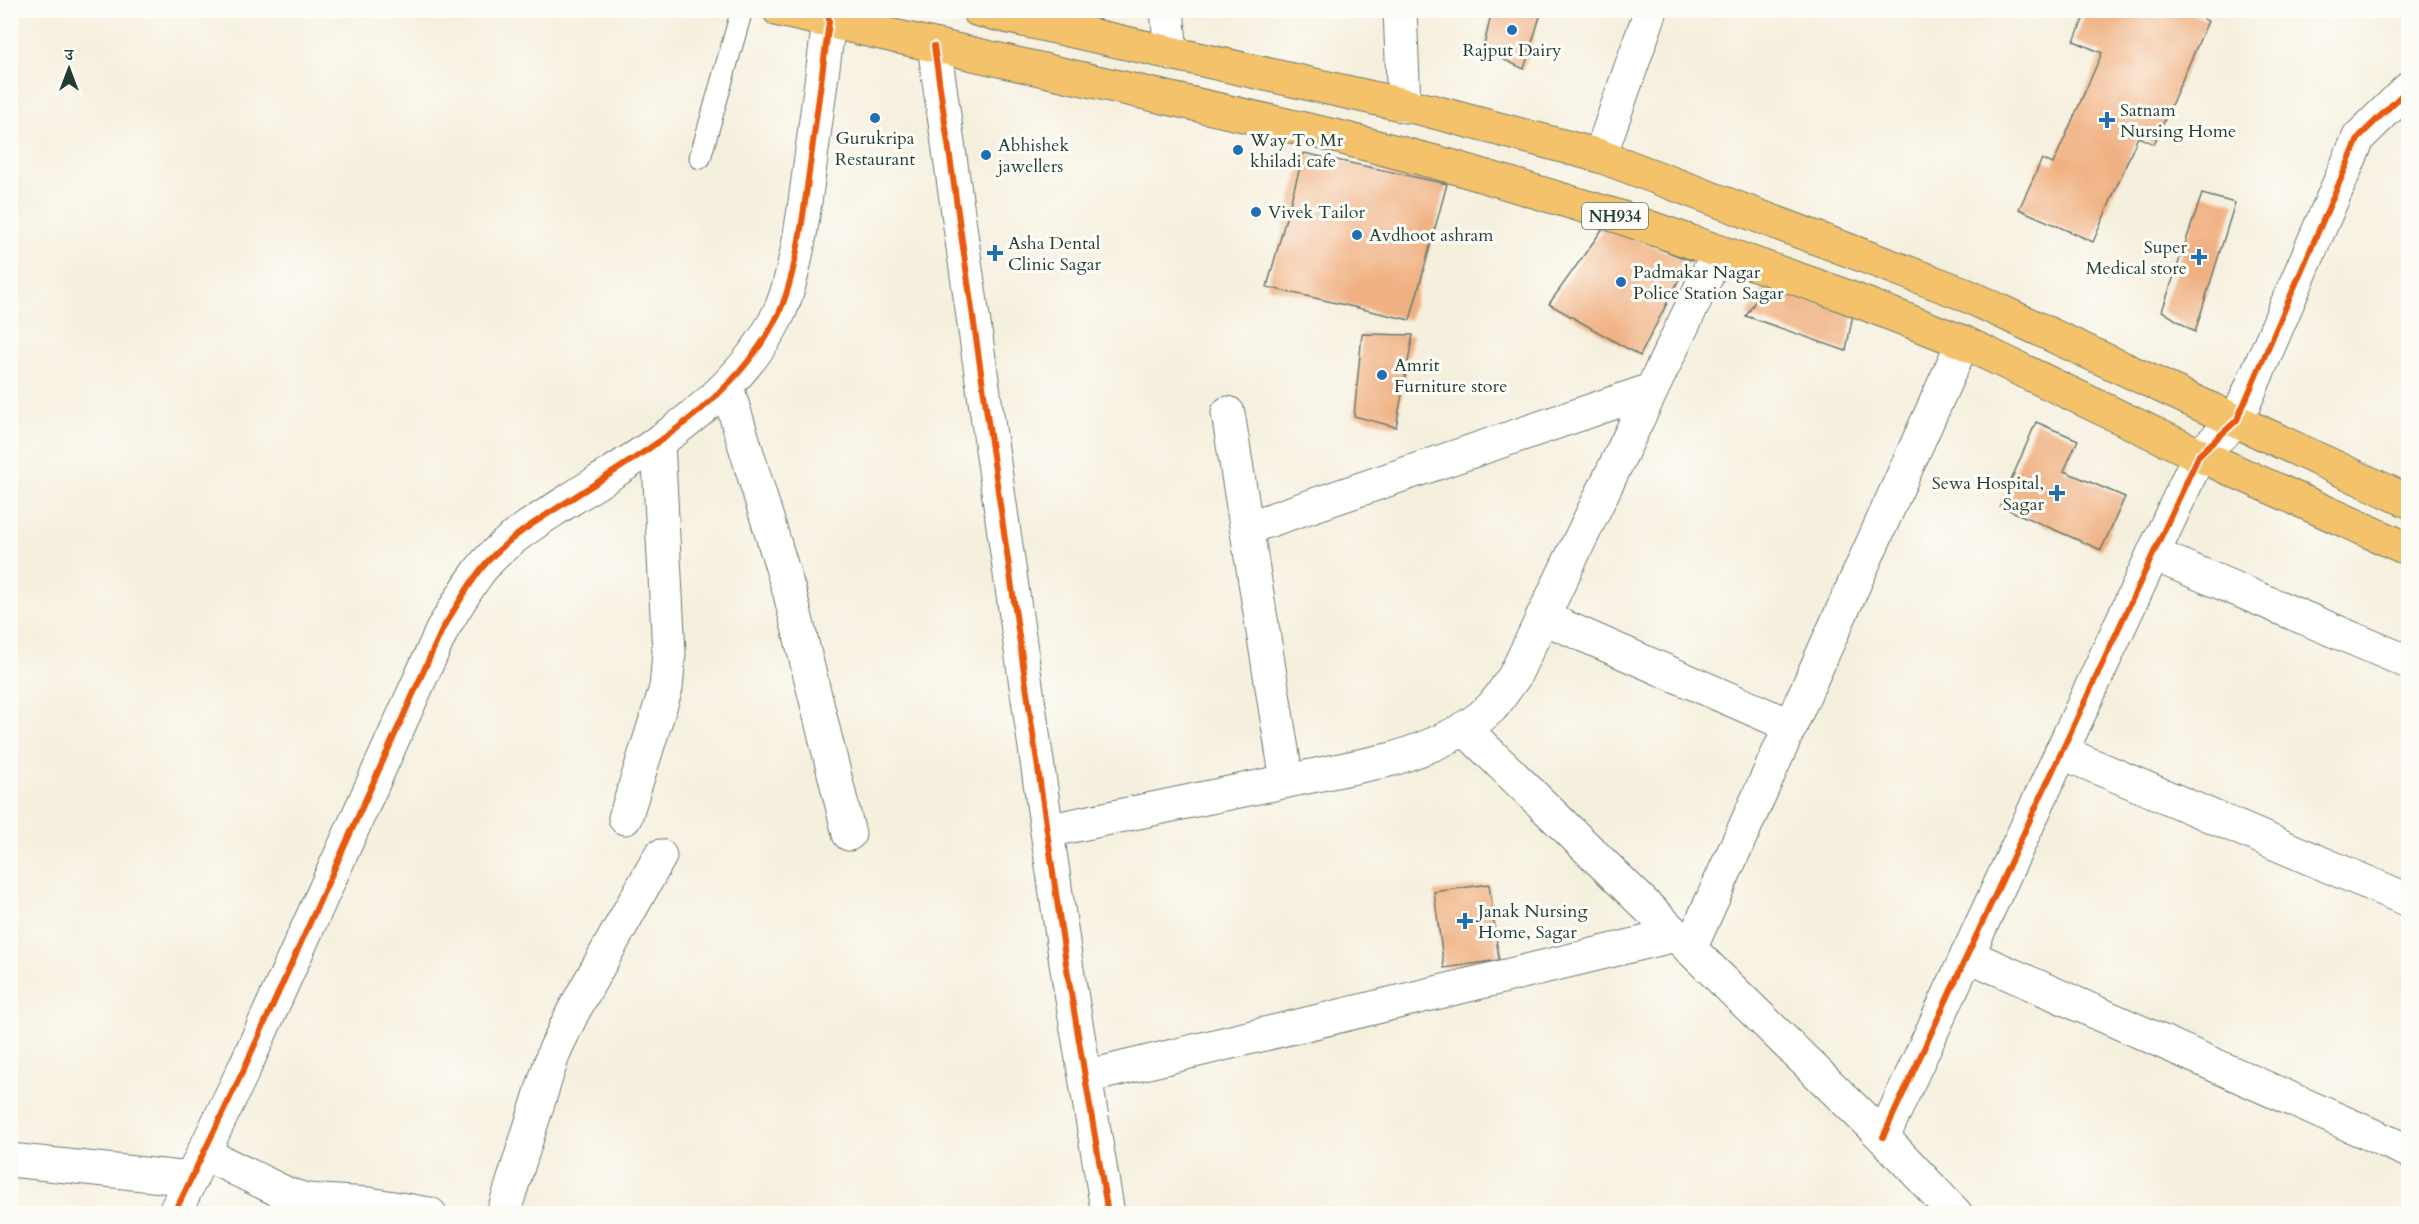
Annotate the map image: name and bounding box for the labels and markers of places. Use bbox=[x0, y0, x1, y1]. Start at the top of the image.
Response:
marker: Rajput Dairy bbox=[1505, 23, 1519, 37]
place label: Rajput Dairy bbox=[1463, 38, 1562, 63]
place label: Satnam Nursing Home bbox=[2120, 98, 2236, 144]
marker: Gurukripa Restaurant bbox=[868, 111, 882, 125]
marker: Satnam Nursing Home bbox=[2098, 111, 2116, 129]
place label: Gurukripa Restaurant bbox=[835, 126, 915, 172]
place label: Way To Mr khiladi cafe bbox=[1249, 128, 1344, 174]
place label: Abhishek jawellers bbox=[995, 133, 1069, 179]
marker: Way To Mr khiladi cafe bbox=[1231, 143, 1245, 157]
marker: Abhishek jawellers bbox=[979, 148, 993, 162]
place label: Vivek Tailor bbox=[1268, 200, 1365, 225]
marker: Vivek Tailor bbox=[1249, 205, 1263, 219]
place label: Avdhoot ashram bbox=[1369, 223, 1494, 248]
marker: Avdhoot ashram bbox=[1350, 228, 1364, 242]
place label: Asha Dental Clinic Sagar bbox=[1008, 231, 1101, 277]
place label: Super Medical store bbox=[2086, 235, 2187, 281]
marker: Asha Dental Clinic Sagar bbox=[986, 244, 1004, 262]
marker: Super Medical store bbox=[2192, 250, 2206, 264]
place label: Padmakar Nagar Police Station Sagar bbox=[1633, 260, 1784, 306]
marker: Padmakar Nagar Police Station Sagar bbox=[1614, 275, 1628, 289]
place label: Amrit Furniture store bbox=[1394, 353, 1507, 399]
marker: Amrit Furniture store bbox=[1375, 368, 1389, 382]
place label: Sewa Hospital, Sagar bbox=[1932, 471, 2044, 517]
marker: Sewa Hospital, Sagar bbox=[2048, 484, 2066, 502]
place label: Janak Nursing Home, Sagar bbox=[1475, 899, 1588, 945]
marker: Janak Nursing Home, Sagar bbox=[1456, 912, 1474, 930]

